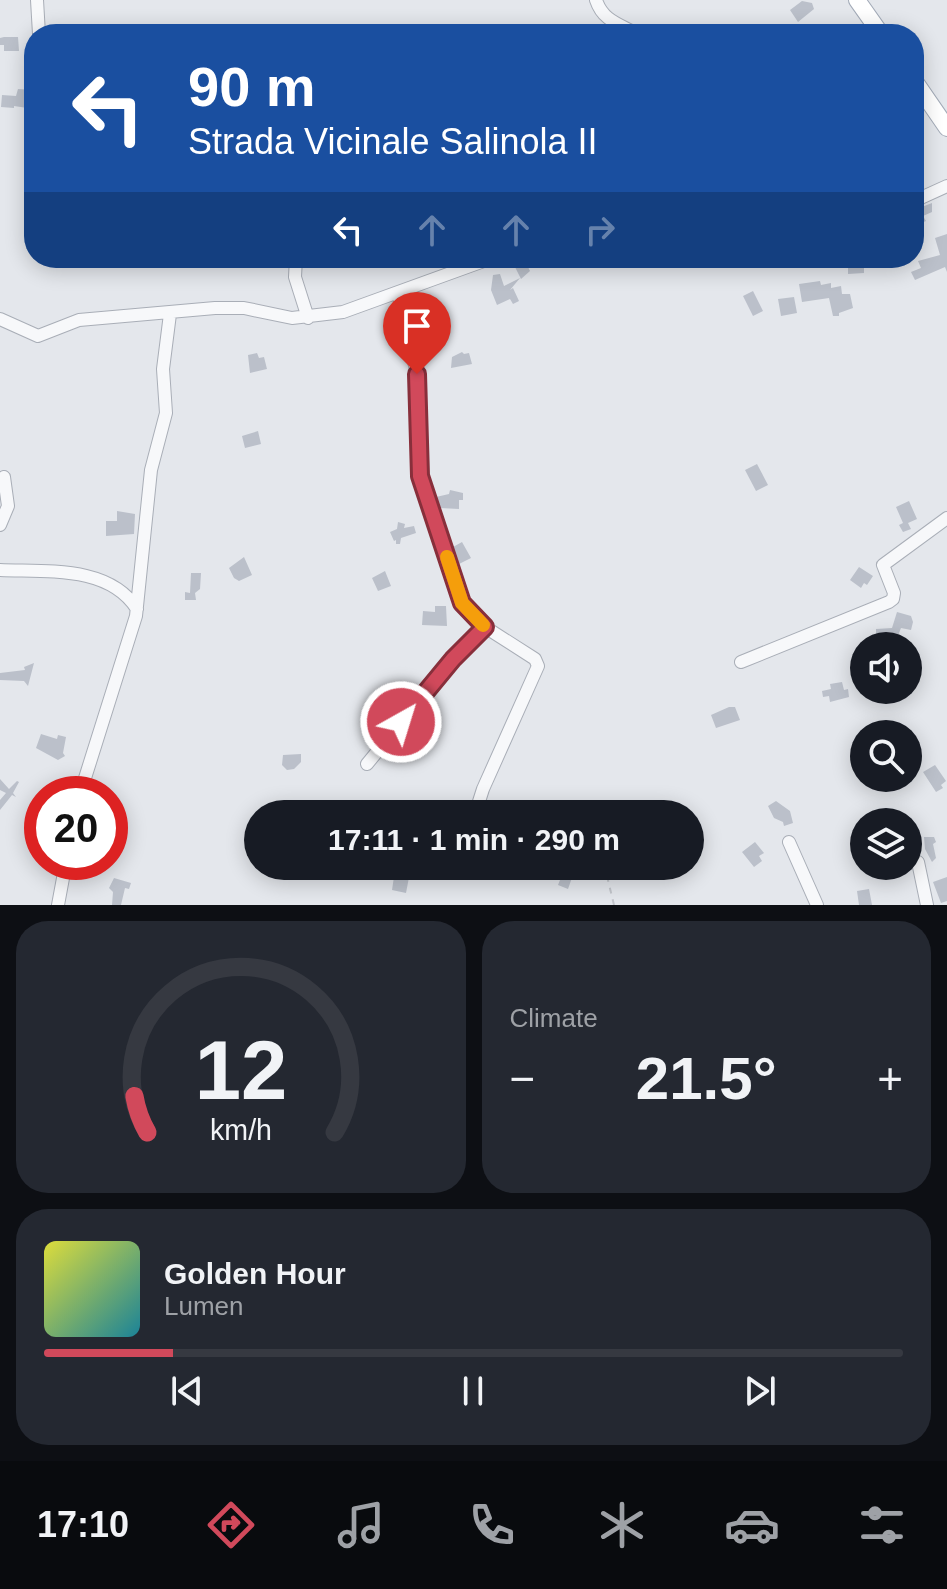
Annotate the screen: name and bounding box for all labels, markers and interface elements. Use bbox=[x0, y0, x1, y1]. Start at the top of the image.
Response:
text: 90 m bbox=[188, 55, 316, 118]
icon: left bbox=[56, 56, 160, 160]
text: Strada Vicinale Salinola II bbox=[188, 121, 598, 162]
icon: left bbox=[326, 208, 370, 252]
icon: ahead bbox=[410, 208, 454, 252]
icon: ahead bbox=[494, 208, 538, 252]
icon: right bbox=[578, 208, 622, 252]
pin bbox=[383, 292, 451, 374]
icon: arrive bbox=[395, 304, 439, 348]
map controls bbox=[850, 632, 922, 880]
button: sound bbox=[850, 632, 922, 704]
position arrow bbox=[359, 680, 443, 764]
button: search bbox=[850, 720, 922, 792]
speed limit sign: 20 bbox=[24, 776, 128, 880]
button: layers bbox=[850, 808, 922, 880]
text: 17:11 · 1 min · 290 m bbox=[328, 823, 620, 856]
text: Climate bbox=[510, 1003, 598, 1033]
text: 12 bbox=[194, 1024, 287, 1117]
text: 21.5° bbox=[636, 1045, 777, 1112]
text: − bbox=[510, 1054, 535, 1103]
text: + bbox=[877, 1054, 903, 1103]
text: km/h bbox=[210, 1114, 272, 1146]
text: Golden Hour bbox=[164, 1257, 346, 1290]
text: Lumen bbox=[164, 1291, 244, 1321]
icon: previous bbox=[165, 1369, 209, 1413]
icon: pause bbox=[451, 1369, 495, 1413]
icon: next bbox=[738, 1369, 782, 1413]
icon: directions bbox=[203, 1497, 259, 1553]
icon: music bbox=[333, 1497, 389, 1553]
icon: phone bbox=[464, 1497, 520, 1553]
icon: climate bbox=[594, 1497, 650, 1553]
icon: car bbox=[724, 1497, 780, 1553]
icon: filters bbox=[854, 1497, 910, 1553]
text: 17:10 bbox=[37, 1504, 129, 1545]

